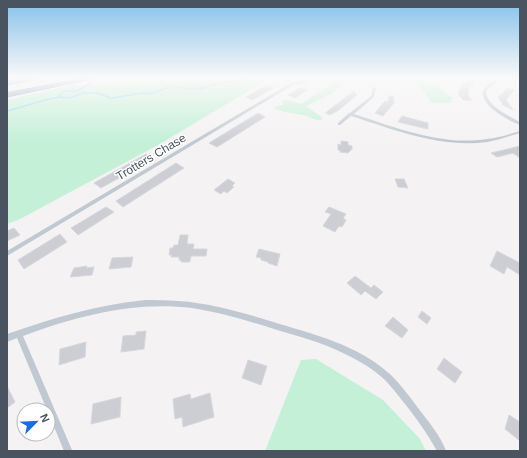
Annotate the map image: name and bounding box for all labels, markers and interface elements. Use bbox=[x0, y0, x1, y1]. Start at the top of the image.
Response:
street label: Trotters Chase bbox=[114, 131, 189, 183]
north arrow bbox=[16, 402, 56, 442]
text: N bbox=[38, 412, 52, 424]

